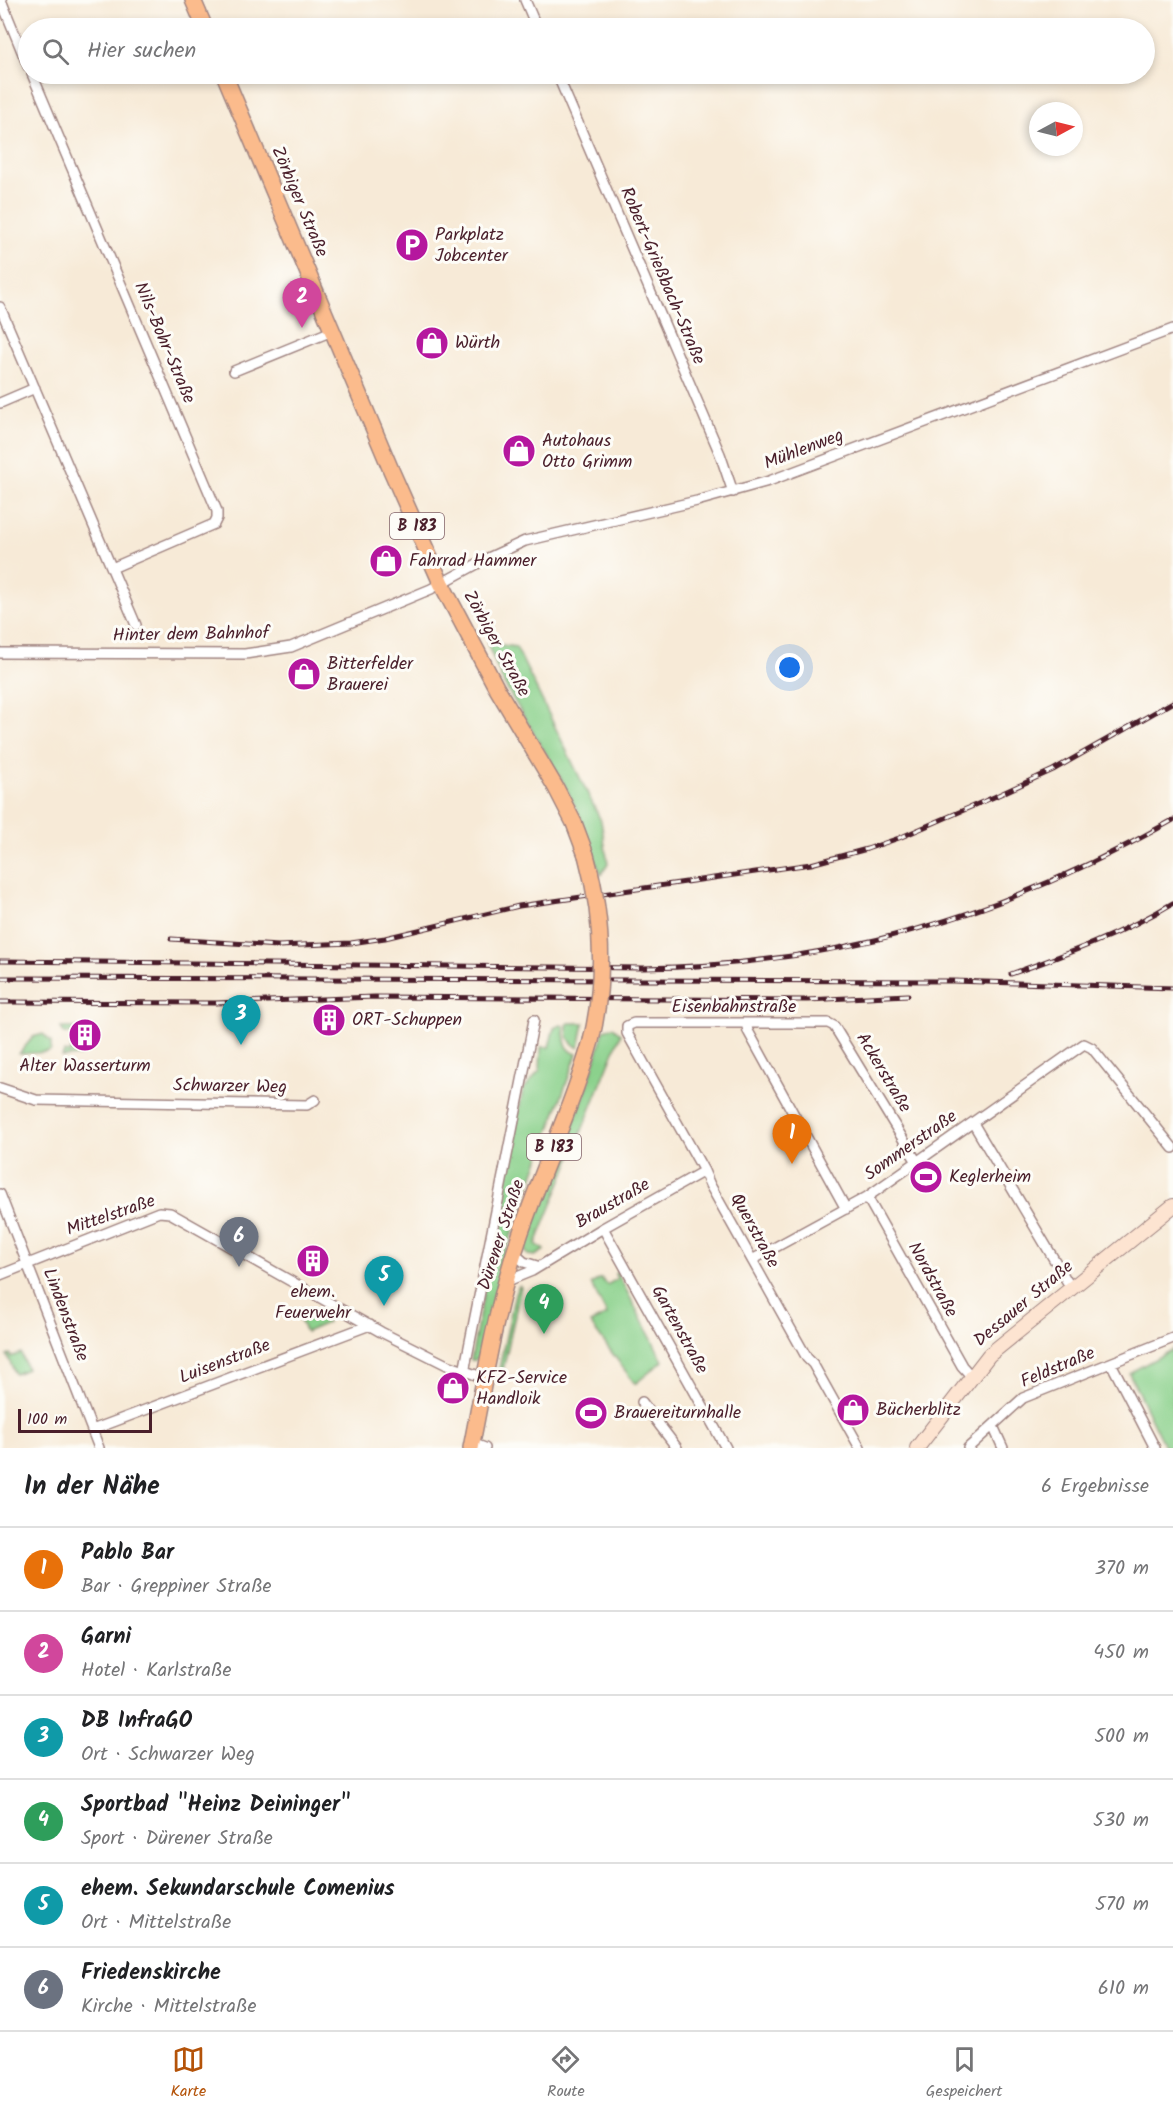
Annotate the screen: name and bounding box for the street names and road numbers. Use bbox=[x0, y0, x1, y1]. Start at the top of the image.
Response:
street label: Zörbiger Straße bbox=[263, 142, 335, 262]
street label: Robert-Grießbach-Straße bbox=[611, 183, 713, 369]
street label: Nils-Bohr-Straße bbox=[125, 278, 203, 408]
street label: Mühlenweg bbox=[760, 422, 848, 478]
road number: B 183 bbox=[390, 513, 444, 539]
street label: Zörbiger Straße bbox=[455, 585, 537, 703]
street label: Hinter dem Bahnhof bbox=[112, 619, 272, 651]
street label: Eisenbahnstraße bbox=[672, 993, 796, 1022]
street label: Ackerstraße bbox=[848, 1027, 918, 1119]
street label: Schwarzer Weg bbox=[173, 1072, 287, 1102]
street label: Sommerstraße bbox=[858, 1103, 964, 1189]
road number: B 183 bbox=[527, 1134, 581, 1160]
street label: Braustraße bbox=[570, 1171, 656, 1237]
street label: Dürener Straße bbox=[470, 1176, 534, 1294]
street label: Mittelstraße bbox=[63, 1187, 159, 1245]
street label: Querstraße bbox=[721, 1188, 787, 1274]
street label: Nordstraße bbox=[899, 1237, 965, 1323]
street label: Dessauer Straße bbox=[968, 1253, 1080, 1355]
street label: Lindenstraße bbox=[34, 1264, 96, 1366]
street label: Gartenstraße bbox=[643, 1280, 715, 1380]
street label: Luisenstraße bbox=[175, 1331, 275, 1393]
street label: Feldstraße bbox=[1016, 1339, 1100, 1397]

